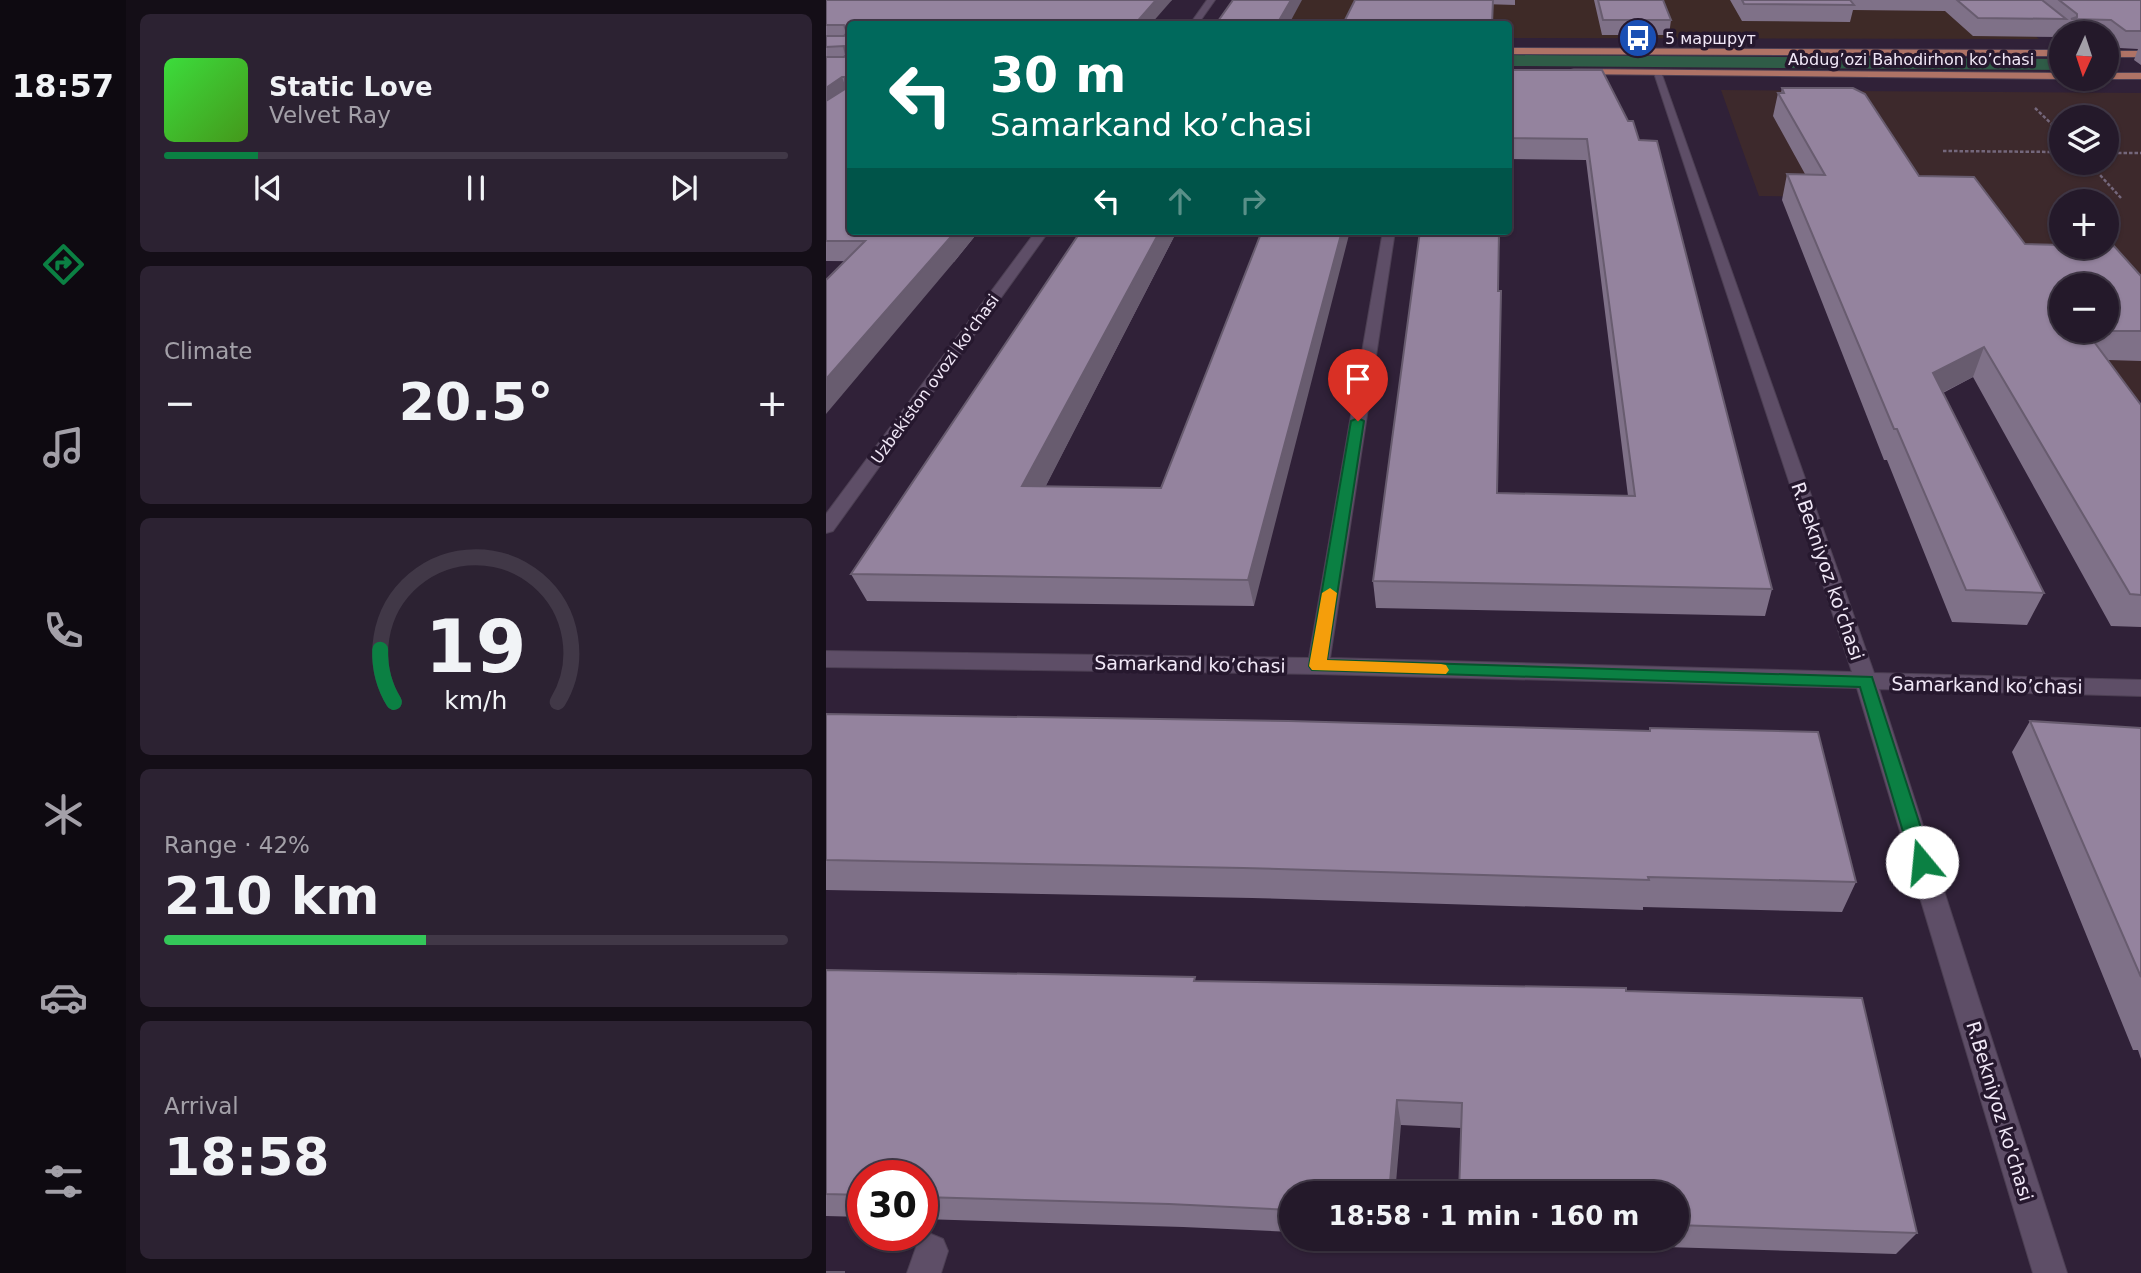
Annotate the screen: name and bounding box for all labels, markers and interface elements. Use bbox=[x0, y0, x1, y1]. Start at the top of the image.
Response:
bus stop icon: 5 маршрут bbox=[1617, 17, 1659, 59]
north arrow bbox=[2049, 21, 2119, 91]
map controls bbox=[2049, 21, 2119, 343]
place label: 5 маршрут bbox=[1665, 29, 1756, 48]
text: 30 m bbox=[990, 47, 1126, 104]
icon: left bbox=[875, 49, 966, 140]
street label: Abdug’ozi Bahodirhon ko’chasi bbox=[1788, 50, 2034, 69]
text: 18:57 bbox=[12, 67, 114, 105]
text: Static Love bbox=[269, 72, 433, 102]
text: Velvet Ray bbox=[269, 102, 391, 128]
button: layers bbox=[2049, 105, 2119, 175]
text: Samarkand ko’chasi bbox=[990, 106, 1312, 144]
icon: previous bbox=[249, 169, 287, 207]
icon: pause bbox=[457, 169, 495, 207]
icon: next bbox=[665, 169, 703, 207]
icon: left bbox=[1088, 182, 1126, 220]
icon: ahead bbox=[1161, 182, 1199, 220]
icon: right bbox=[1234, 182, 1272, 220]
button: + bbox=[2049, 189, 2119, 259]
icon: directions bbox=[39, 240, 88, 289]
button: − bbox=[2049, 273, 2119, 343]
street label: Uzbekiston ovozi ko'chasi bbox=[867, 291, 1003, 467]
text: Climate bbox=[164, 338, 253, 364]
pin bbox=[1328, 349, 1388, 421]
icon: arrive bbox=[1339, 360, 1377, 398]
text: 20.5° bbox=[399, 372, 553, 432]
text: − bbox=[164, 381, 196, 425]
text: + bbox=[756, 381, 788, 425]
icon: music bbox=[39, 423, 88, 472]
street label: R.Bekniyoz ko'chasi bbox=[1787, 479, 1869, 663]
text: 19 bbox=[425, 605, 527, 690]
icon: phone bbox=[39, 606, 88, 655]
street label: Samarkand ko’chasi bbox=[1094, 651, 1286, 677]
street label: Samarkand ko’chasi bbox=[1891, 672, 2083, 698]
text: km/h bbox=[444, 686, 508, 715]
icon: climate bbox=[39, 790, 88, 839]
position arrow bbox=[1885, 825, 1959, 899]
text: Range · 42% bbox=[164, 832, 310, 858]
text: 210 km bbox=[164, 866, 379, 926]
icon: car bbox=[39, 973, 88, 1022]
street label: R.Bekniyoz ko'chasi bbox=[1962, 1018, 2038, 1204]
text: Arrival bbox=[164, 1093, 239, 1119]
text: 18:58 bbox=[164, 1127, 330, 1187]
icon: filters bbox=[39, 1157, 88, 1206]
speed limit sign: 30 bbox=[847, 1160, 938, 1251]
text: 18:58 · 1 min · 160 m bbox=[1329, 1201, 1639, 1231]

